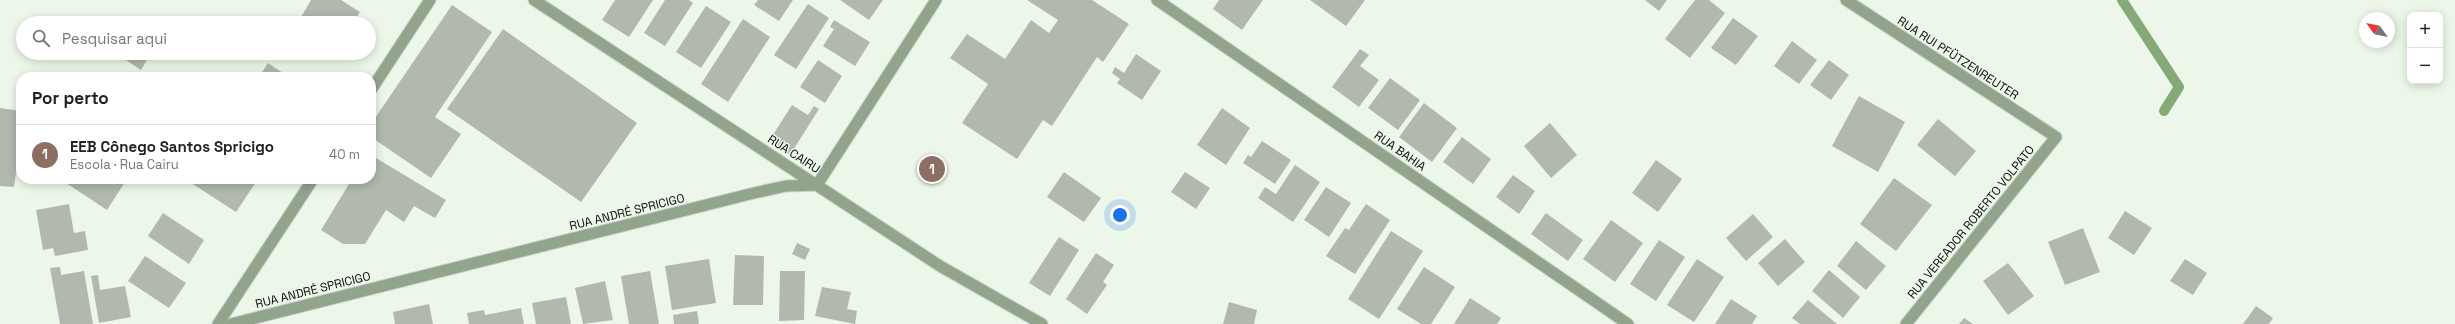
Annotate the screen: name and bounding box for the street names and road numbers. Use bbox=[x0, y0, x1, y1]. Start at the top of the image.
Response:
street label: RUA RUI PFÜTZENREUTER bbox=[1894, 13, 2022, 103]
street label: RUA BAHIA bbox=[1371, 127, 1429, 175]
street label: RUA CAIRU bbox=[765, 131, 823, 177]
street label: RUA VEREADOR ROBERTO VOLPATO bbox=[1904, 142, 2038, 302]
street label: RUA ANDRÉ SPRICIGO bbox=[568, 190, 686, 234]
street label: RUA ANDRÉ SPRICIGO bbox=[254, 268, 372, 312]

